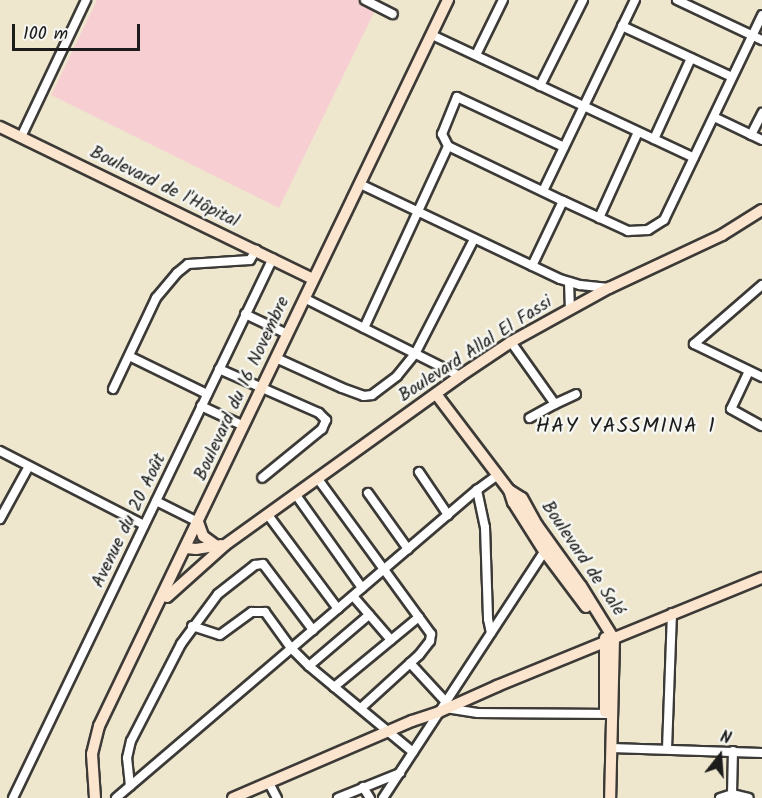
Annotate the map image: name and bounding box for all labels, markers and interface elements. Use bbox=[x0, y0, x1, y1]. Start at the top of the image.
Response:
scale bar bbox=[15, 12, 142, 50]
text: 100 m bbox=[23, 20, 68, 49]
street label: Boulevard de l'Hôpital bbox=[86, 143, 242, 233]
street label: Boulevard Allal El Fassi bbox=[395, 292, 557, 408]
street label: Boulevard du 16 Novembre bbox=[191, 294, 295, 484]
district label: HAY YASSMINA 1 bbox=[536, 414, 716, 440]
street label: Avenue du 20 Août bbox=[88, 450, 172, 592]
street label: Boulevard de Salé bbox=[536, 498, 628, 620]
text: N bbox=[717, 725, 734, 752]
north arrow bbox=[690, 726, 750, 786]

